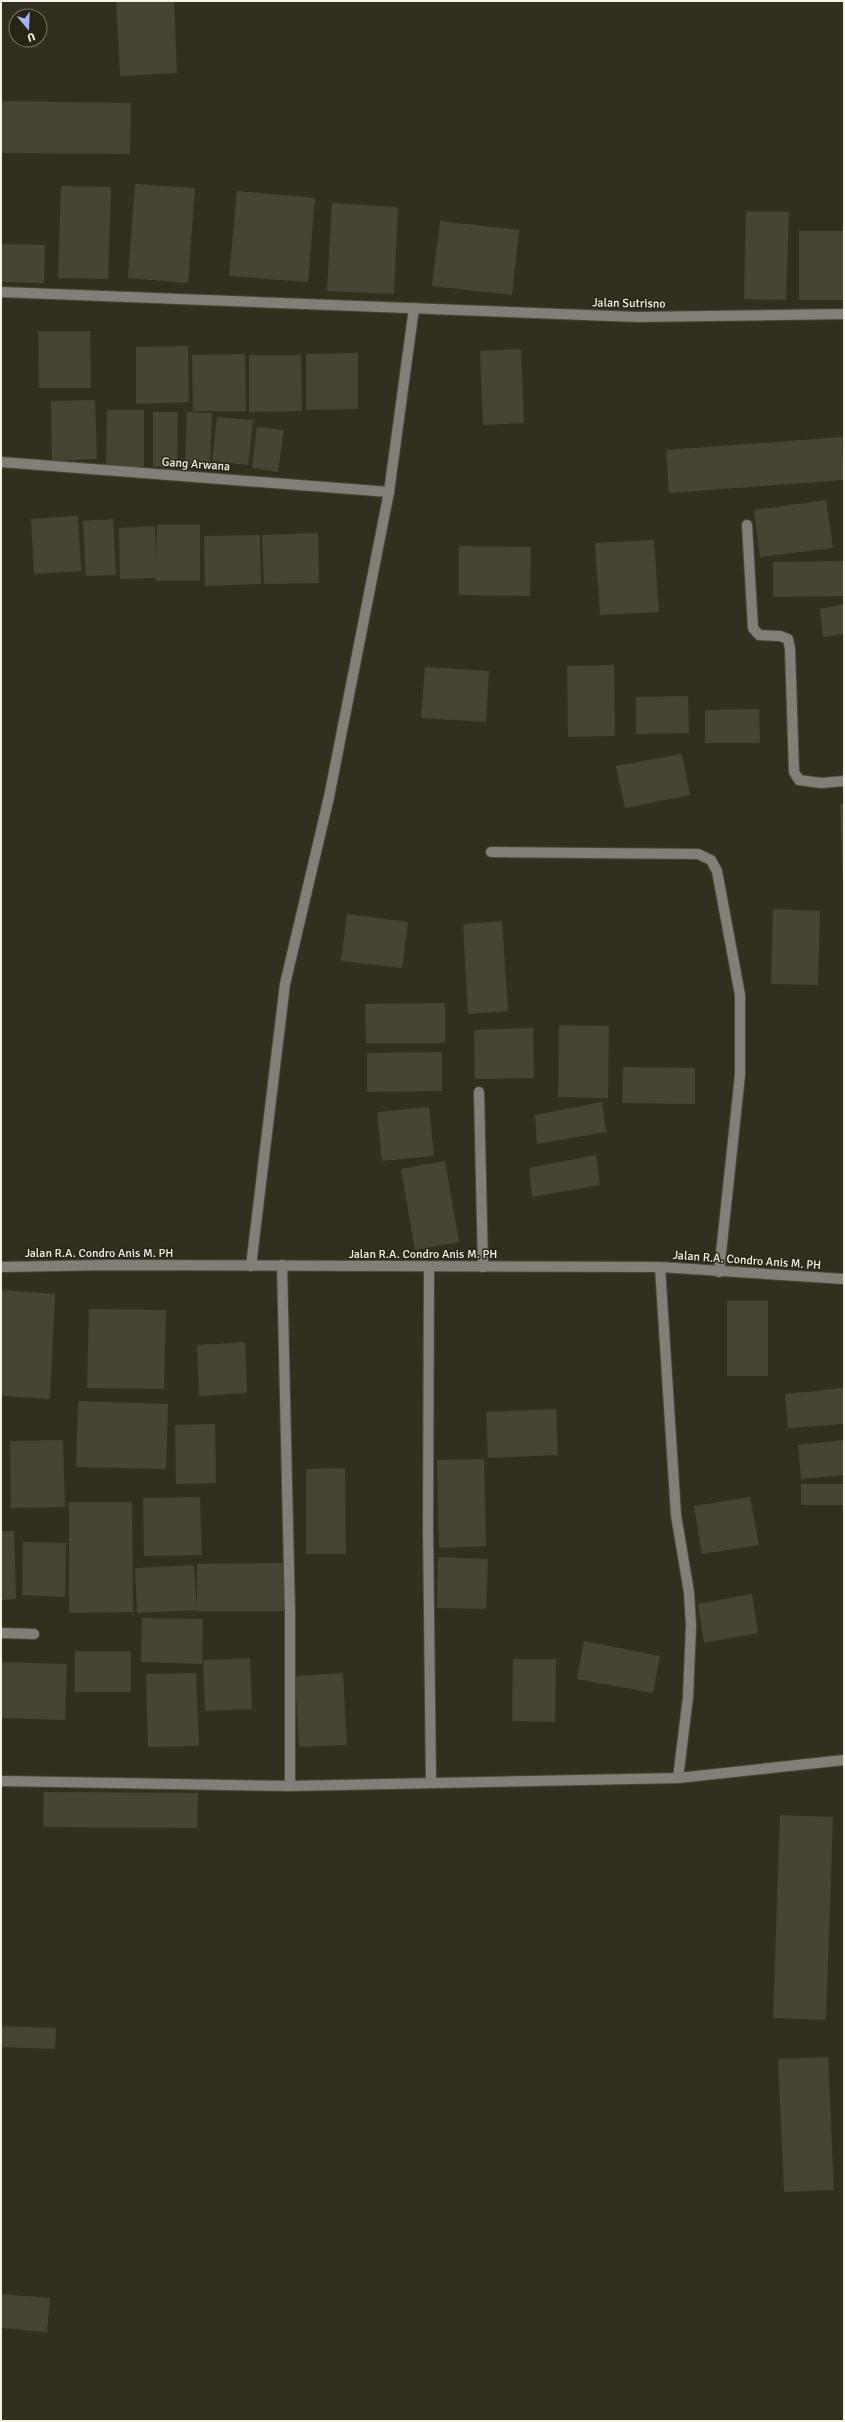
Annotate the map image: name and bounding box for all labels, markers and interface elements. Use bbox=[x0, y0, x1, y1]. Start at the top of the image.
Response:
north arrow bbox=[8, 8, 48, 48]
text: U bbox=[25, 30, 37, 44]
street label: Jalan Sutrisno bbox=[592, 295, 666, 312]
street label: Gang Arwana bbox=[161, 455, 231, 474]
street label: Jalan R.A. Condro Anis M. PH bbox=[25, 1246, 173, 1261]
street label: Jalan R.A. Condro Anis M. PH bbox=[349, 1247, 497, 1262]
street label: Jalan R.A. Condro Anis M. PH bbox=[672, 1248, 822, 1273]

